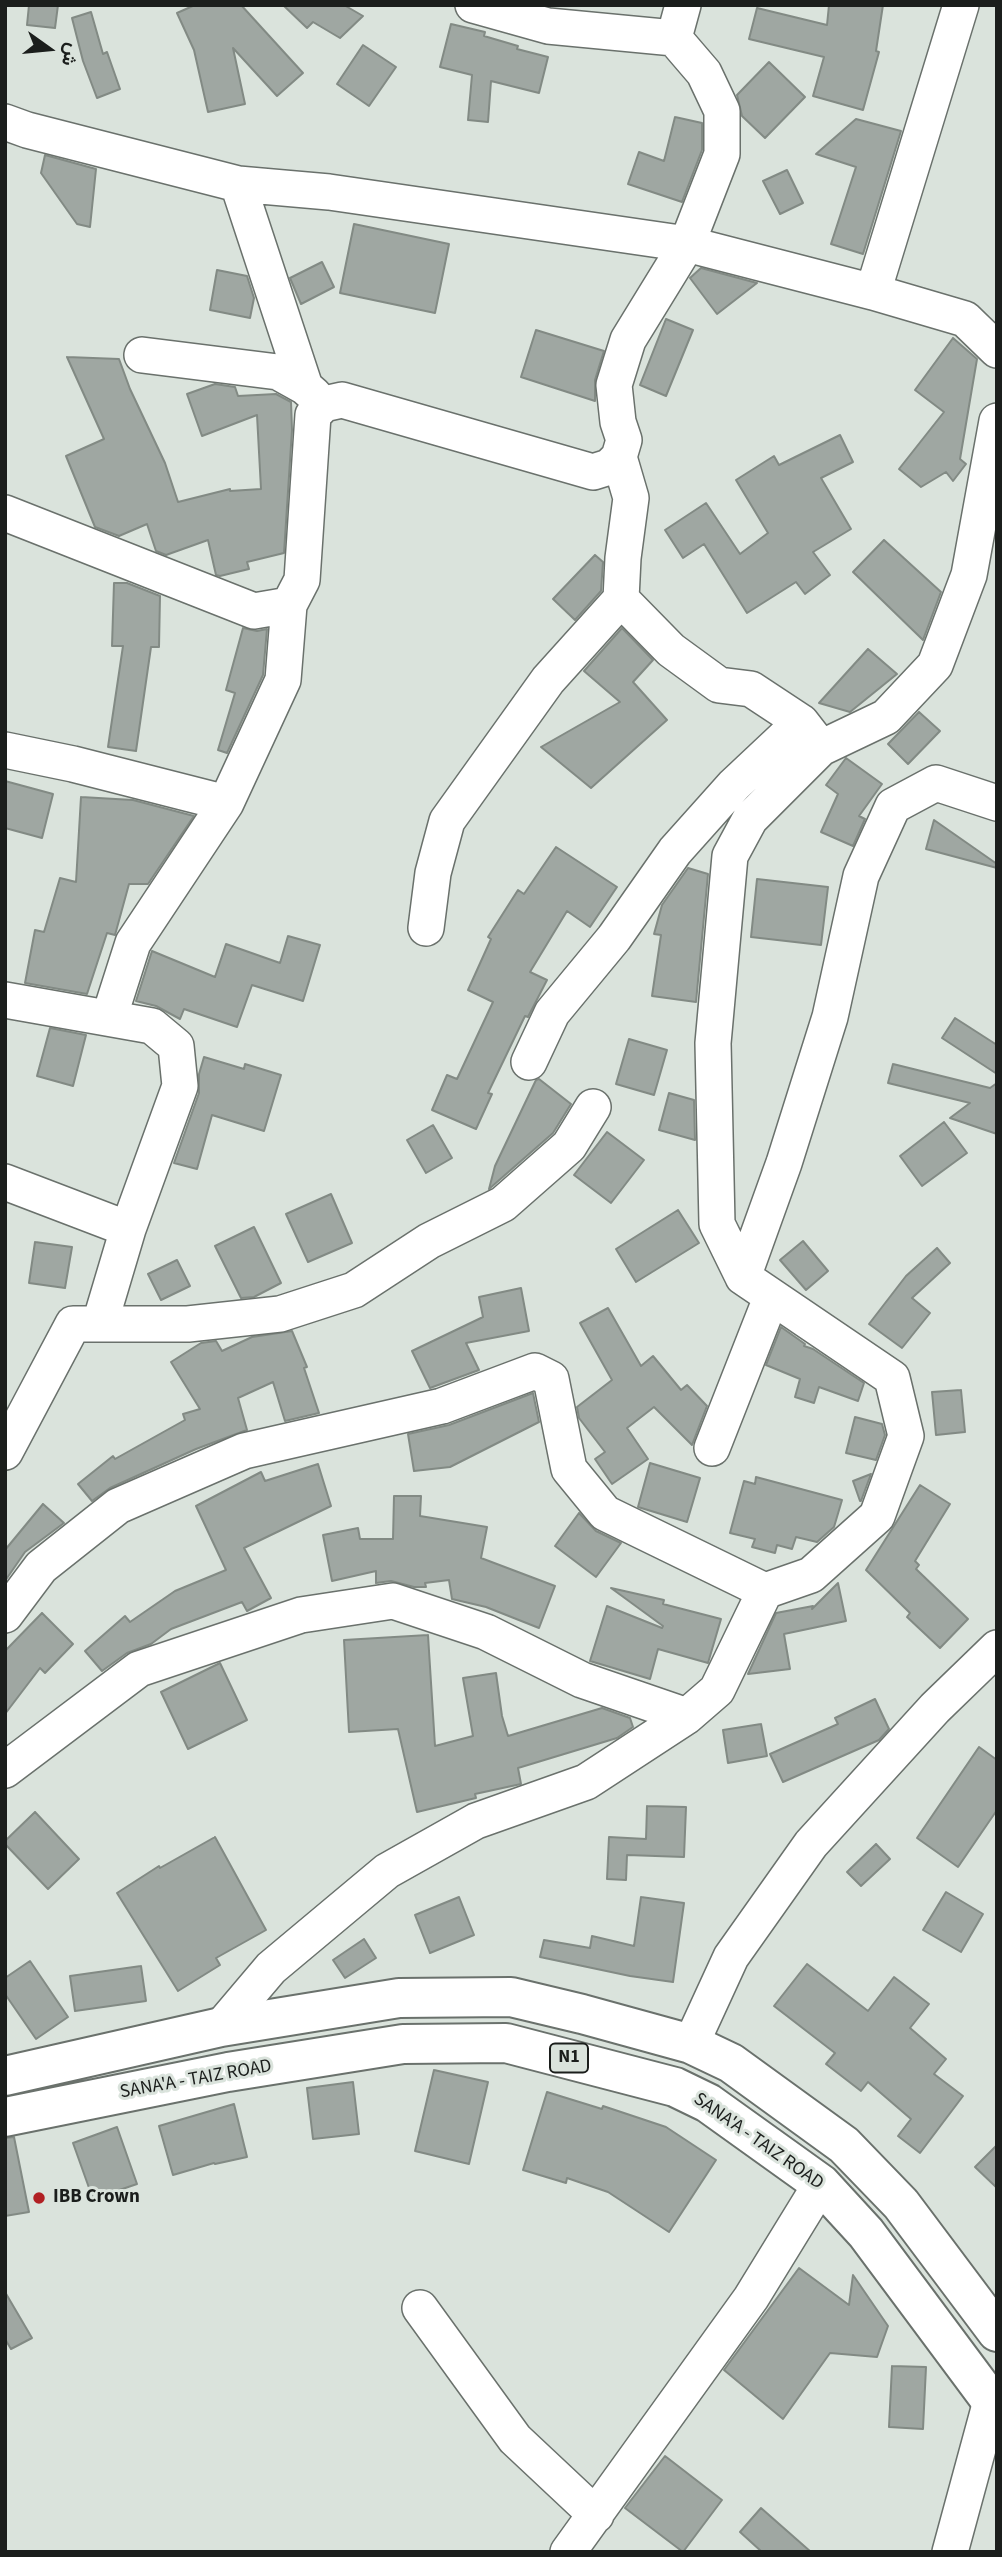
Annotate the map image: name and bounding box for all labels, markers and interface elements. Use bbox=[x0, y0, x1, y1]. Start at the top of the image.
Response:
north arrow bbox=[14, 14, 84, 84]
text: ش bbox=[54, 40, 86, 69]
road number: N1 bbox=[550, 2044, 588, 2072]
street label: SANA'A - TAIZ ROAD bbox=[118, 2055, 274, 2105]
street label: SANA'A - TAIZ ROAD bbox=[689, 2089, 827, 2195]
place label: IBB Crown bbox=[53, 2187, 140, 2209]
marker: IBB Crown bbox=[31, 2190, 47, 2206]

